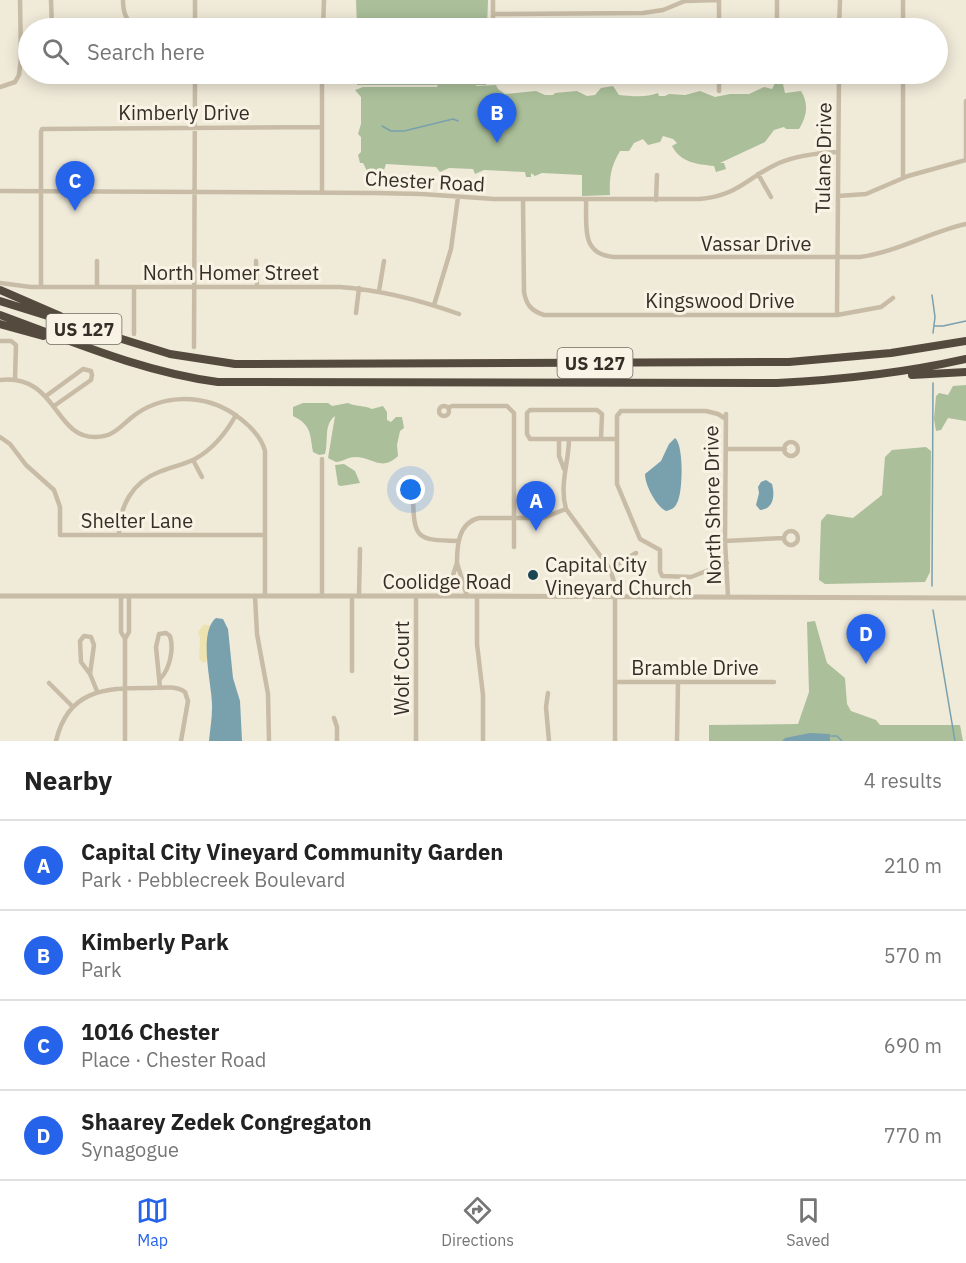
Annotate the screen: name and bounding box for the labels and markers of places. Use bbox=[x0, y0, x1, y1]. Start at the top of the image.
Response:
pin: B bbox=[478, 94, 516, 143]
pin: C bbox=[56, 162, 94, 211]
pin: A bbox=[516, 482, 556, 531]
place label: Capital City Vineyard Church bbox=[545, 551, 692, 601]
marker: Capital City Vineyard Church bbox=[526, 568, 540, 582]
pin: D bbox=[846, 614, 886, 664]

